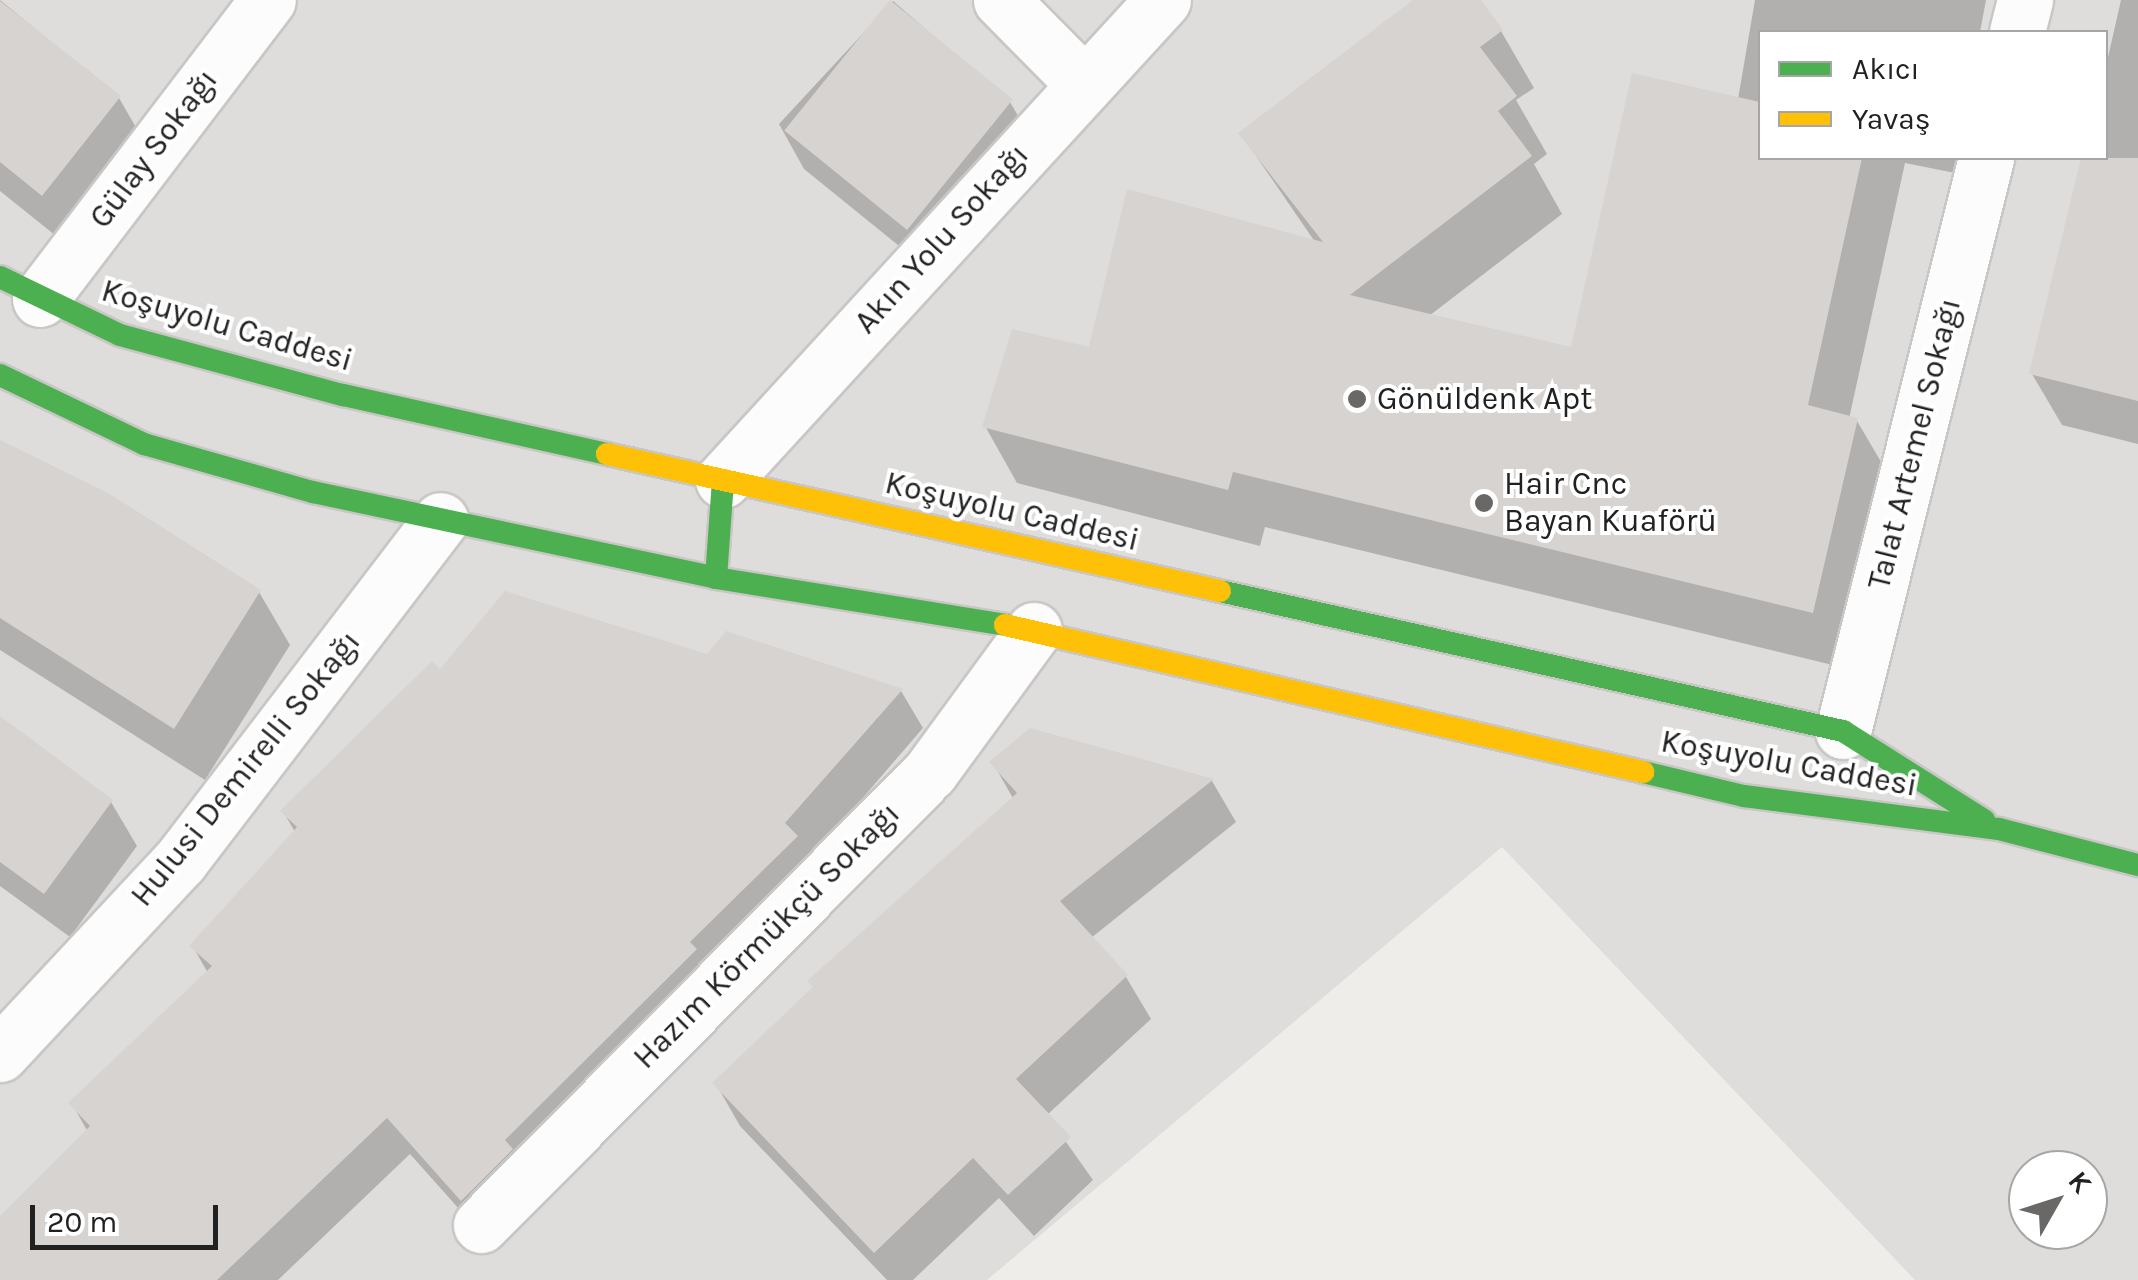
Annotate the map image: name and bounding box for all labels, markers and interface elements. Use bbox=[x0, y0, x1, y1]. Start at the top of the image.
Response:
legend bbox=[1758, 30, 2108, 160]
text: Akıcı bbox=[1852, 51, 1920, 87]
street label: Gülay Sokağı bbox=[82, 62, 226, 236]
text: Yavaş bbox=[1852, 101, 1931, 137]
street label: Akın Yolu Sokağı bbox=[847, 136, 1037, 342]
street label: Koşuyolu Caddesi bbox=[97, 272, 357, 380]
street label: Talat Artemel Sokağı bbox=[1860, 295, 1970, 593]
place label: Gönüldenk Apt bbox=[1377, 380, 1592, 418]
marker: Gönüldenk Apt bbox=[1346, 388, 1368, 410]
street label: Koşuyolu Caddesi bbox=[881, 464, 1143, 560]
place label: Hair Cnc Bayan Kuaförü bbox=[1504, 466, 1717, 541]
marker: Hair Cnc Bayan Kuaförü bbox=[1473, 492, 1495, 514]
street label: Hulusi Demirelli Sokağı bbox=[123, 624, 369, 914]
street label: Koşuyolu Caddesi bbox=[1658, 723, 1920, 805]
street label: Hazım Körmükçü Sokağı bbox=[626, 795, 908, 1077]
north arrow bbox=[2008, 1150, 2108, 1250]
text: K bbox=[2062, 1165, 2099, 1200]
scale bar bbox=[35, 1185, 222, 1247]
text: 20 m bbox=[47, 1204, 117, 1240]

